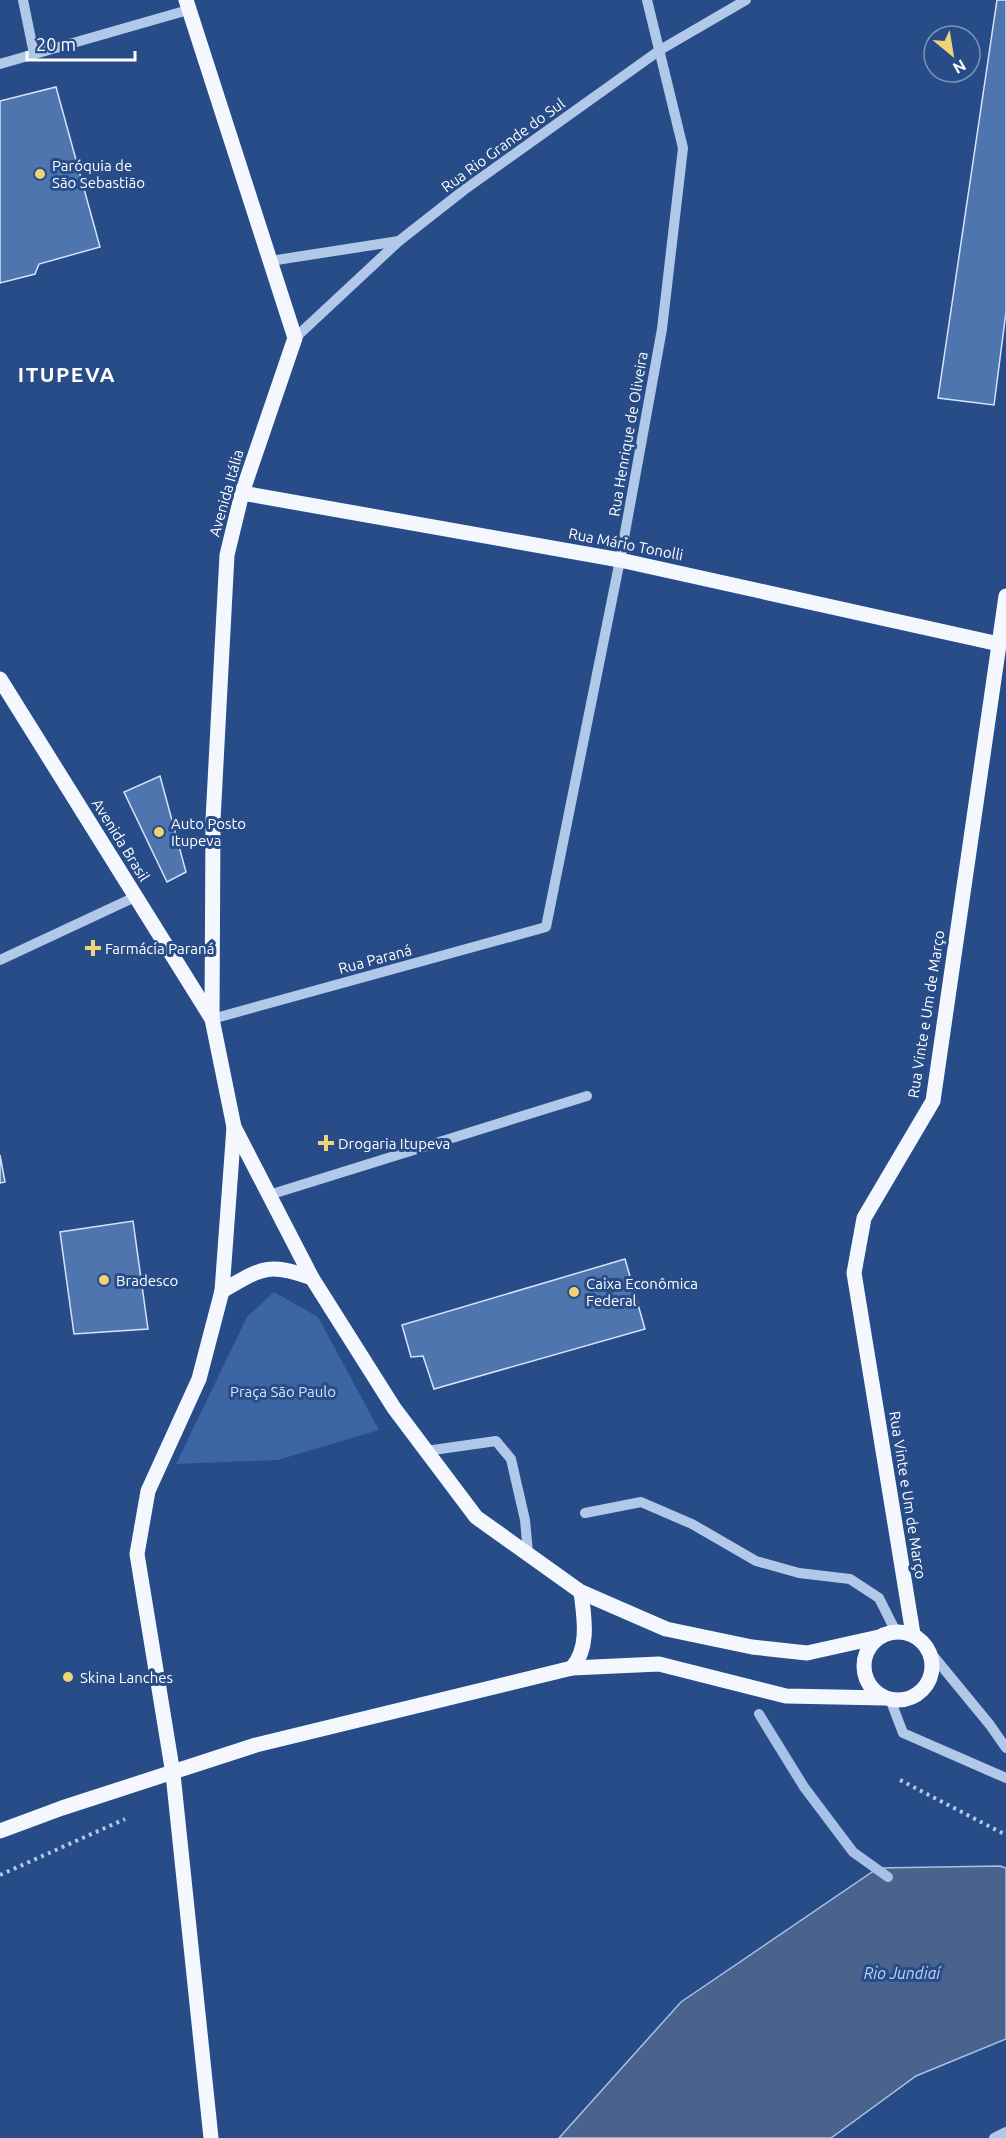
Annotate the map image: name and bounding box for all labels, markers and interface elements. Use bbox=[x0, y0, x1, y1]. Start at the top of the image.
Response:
scale bar bbox=[27, 24, 135, 62]
north arrow bbox=[922, 24, 982, 84]
text: 20 m bbox=[36, 34, 76, 54]
text: N bbox=[950, 56, 969, 78]
street label: Rua Rio Grande do Sul bbox=[438, 95, 568, 195]
place label: Paróquia de São Sebastião bbox=[52, 157, 145, 191]
marker: Paróquia de São Sebastião bbox=[33, 167, 47, 181]
street label: Rua Henrique de Oliveira bbox=[605, 350, 651, 518]
district label: ITUPEVA bbox=[18, 362, 116, 386]
street label: Avenida Itália bbox=[205, 447, 247, 539]
street label: Rua Mário Tonolli bbox=[567, 525, 685, 563]
street label: Avenida Brasil bbox=[89, 796, 153, 885]
place label: Auto Posto Itupeva bbox=[171, 815, 246, 849]
marker: Auto Posto Itupeva bbox=[152, 825, 166, 839]
street label: Rua Vinte e Um de Março bbox=[904, 929, 948, 1099]
place label: Farmácia Paraná bbox=[105, 940, 214, 957]
marker: Farmácia Paraná bbox=[86, 941, 100, 955]
street label: Rua Paraná bbox=[336, 941, 414, 977]
place label: Drogaria Itupeva bbox=[338, 1135, 450, 1152]
marker: Drogaria Itupeva bbox=[319, 1136, 333, 1150]
place label: Bradesco bbox=[116, 1272, 178, 1289]
marker: Bradesco bbox=[97, 1273, 111, 1287]
place label: Caixa Econômica Federal bbox=[586, 1275, 698, 1309]
marker: Caixa Econômica Federal bbox=[567, 1285, 581, 1299]
park label: Praça São Paulo bbox=[230, 1383, 336, 1400]
street label: Rua Vinte e Um de Março bbox=[886, 1410, 930, 1580]
place label: Skina Lanches bbox=[80, 1669, 173, 1686]
marker: Skina Lanches bbox=[61, 1670, 75, 1684]
water label: Rio Jundiaí bbox=[864, 1964, 942, 1982]

